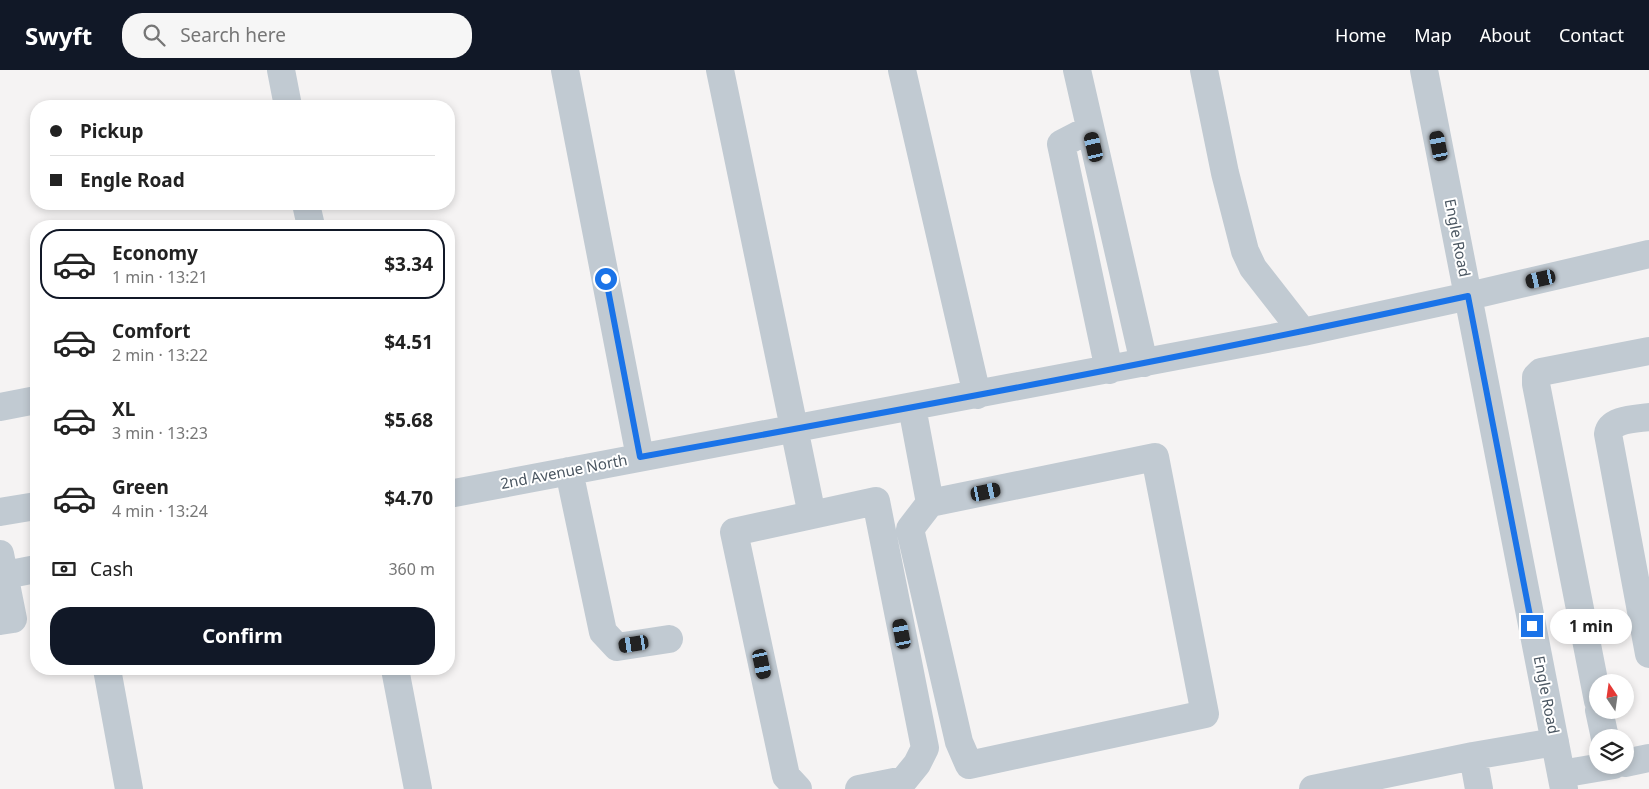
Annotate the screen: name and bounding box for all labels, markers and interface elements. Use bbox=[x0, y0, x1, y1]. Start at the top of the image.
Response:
search box bbox=[122, 13, 472, 58]
text: Swyft bbox=[25, 19, 92, 52]
icon: search bbox=[140, 21, 168, 49]
text: Search here bbox=[180, 22, 286, 48]
text: Home bbox=[1335, 23, 1386, 47]
text: Map bbox=[1414, 23, 1452, 47]
text: About bbox=[1480, 23, 1531, 47]
text: Contact bbox=[1559, 23, 1624, 47]
text: Pickup bbox=[80, 118, 143, 144]
car bbox=[1428, 130, 1449, 162]
car bbox=[1083, 131, 1104, 163]
text: Engle Road bbox=[80, 167, 185, 193]
street label: Engle Road bbox=[1441, 197, 1475, 279]
text: Economy bbox=[112, 240, 198, 266]
icon: car bbox=[52, 242, 97, 287]
text: $3.34 bbox=[384, 251, 433, 277]
text: 1 min · 13:21 bbox=[112, 266, 208, 288]
route start bbox=[595, 268, 617, 290]
car bbox=[1524, 268, 1557, 290]
text: Comfort bbox=[112, 318, 191, 344]
icon: car bbox=[52, 320, 97, 365]
text: $4.51 bbox=[384, 329, 433, 355]
text: 2 min · 13:22 bbox=[112, 344, 208, 366]
text: XL bbox=[112, 396, 135, 422]
icon: car bbox=[52, 398, 97, 443]
text: $5.68 bbox=[384, 407, 433, 433]
text: 3 min · 13:23 bbox=[112, 422, 208, 444]
street label: 2nd Avenue North bbox=[499, 449, 629, 493]
text: Green bbox=[112, 474, 169, 500]
icon: car bbox=[52, 476, 97, 521]
car bbox=[969, 482, 1002, 502]
text: $4.70 bbox=[384, 485, 433, 511]
text: 4 min · 13:24 bbox=[112, 500, 208, 522]
icon: cash bbox=[50, 555, 78, 583]
text: Cash bbox=[90, 556, 134, 582]
text: 360 m bbox=[388, 558, 435, 580]
button: Confirm bbox=[50, 607, 435, 665]
callout: 1 min bbox=[1550, 608, 1632, 644]
route end bbox=[1521, 615, 1543, 637]
text: 1 min bbox=[1569, 615, 1613, 637]
car bbox=[891, 618, 912, 650]
car bbox=[618, 634, 649, 654]
car bbox=[751, 648, 772, 680]
street label: Engle Road bbox=[1530, 654, 1564, 736]
north arrow bbox=[1589, 674, 1634, 719]
map controls bbox=[1589, 674, 1634, 774]
button: layers bbox=[1589, 729, 1634, 774]

